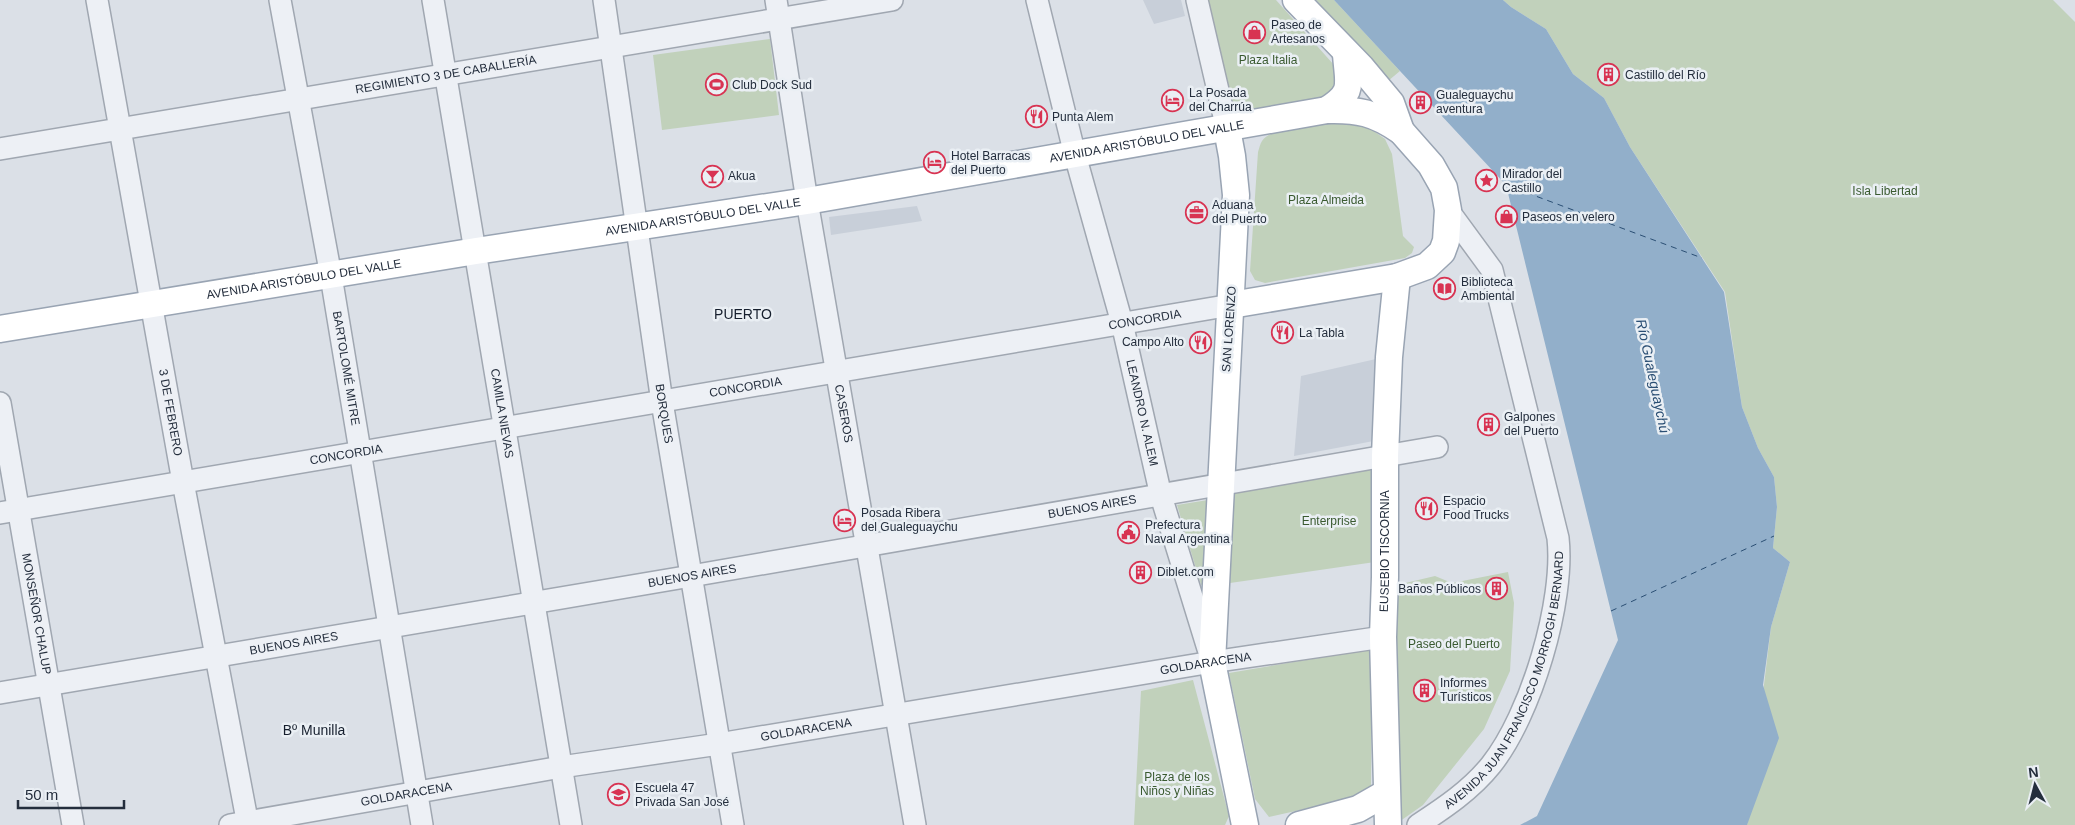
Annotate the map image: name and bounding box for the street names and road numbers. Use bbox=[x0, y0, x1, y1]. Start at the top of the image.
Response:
street label: REGIMIENTO 3 DE CABALLERÍA bbox=[354, 53, 537, 97]
street label: AVENIDA ARISTÓBULO DEL VALLE bbox=[1048, 118, 1245, 165]
street label: AVENIDA ARISTÓBULO DEL VALLE bbox=[604, 195, 802, 238]
street label: AVENIDA ARISTÓBULO DEL VALLE bbox=[205, 256, 403, 302]
street label: SAN LORENZO bbox=[1219, 286, 1239, 372]
street label: CONCORDIA bbox=[1107, 307, 1182, 333]
street label: BARTOLOMÉ MITRE bbox=[330, 310, 363, 426]
street label: LEANDRO N. ALEM bbox=[1123, 358, 1161, 467]
street label: CAMILA NIEVAS bbox=[488, 367, 517, 459]
street label: 3 DE FEBRERO bbox=[156, 368, 185, 457]
street label: CONCORDIA bbox=[708, 374, 783, 400]
street label: BORQUES bbox=[652, 383, 676, 444]
street label: CASEROS bbox=[832, 383, 856, 444]
street label: CONCORDIA bbox=[309, 442, 383, 468]
street label: EUSEBIO TISCORNIA bbox=[1377, 490, 1392, 612]
street label: BUENOS AIRES bbox=[1047, 492, 1137, 521]
street label: AVENIDA JUAN FRANCISCO MORROGH BERNARD bbox=[1441, 550, 1566, 812]
street label: MONSEÑOR CHALUP bbox=[19, 552, 54, 676]
street label: BUENOS AIRES bbox=[647, 561, 737, 590]
street label: BUENOS AIRES bbox=[249, 629, 339, 658]
street label: GOLDARACENA bbox=[1159, 649, 1252, 678]
street label: GOLDARACENA bbox=[760, 715, 853, 744]
street label: GOLDARACENA bbox=[360, 779, 453, 809]

